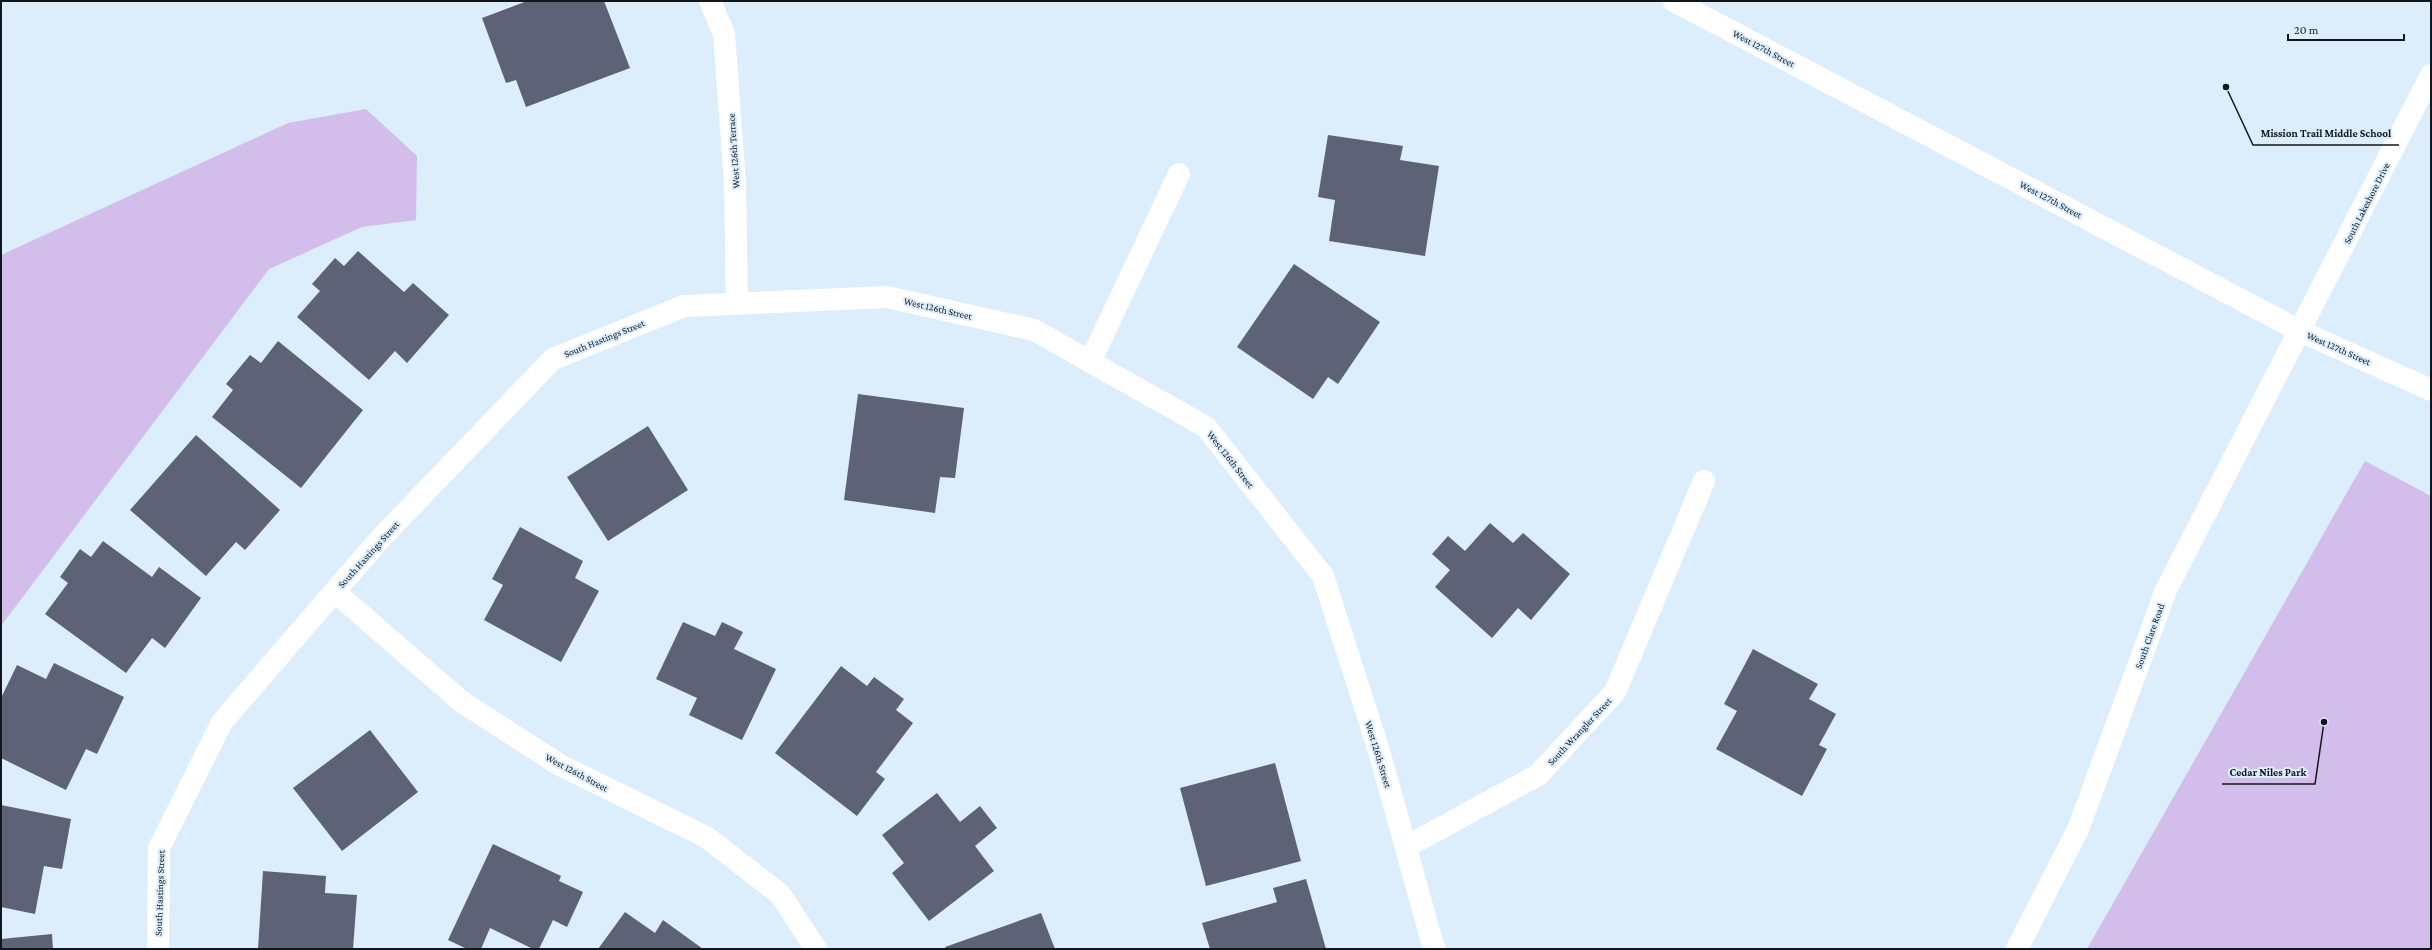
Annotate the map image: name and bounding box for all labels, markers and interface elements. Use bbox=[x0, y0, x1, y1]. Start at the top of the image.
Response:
scale bar bbox=[2288, 16, 2404, 42]
text: 20 m bbox=[2294, 23, 2319, 37]
street label: West 127th Street bbox=[1731, 27, 1797, 70]
street label: West 126th Terrace bbox=[725, 112, 742, 189]
callout: Mission Trail Middle School bbox=[2253, 122, 2399, 145]
text: Mission Trail Middle School bbox=[2261, 127, 2392, 139]
street label: South Lakeshore Drive bbox=[2341, 160, 2392, 246]
street label: West 127th Street bbox=[2018, 178, 2084, 221]
street label: West 126th Street bbox=[903, 295, 974, 322]
street label: South Hastings Street bbox=[562, 317, 647, 360]
street label: West 127th Street bbox=[2305, 329, 2373, 368]
street label: West 126th Street bbox=[1205, 429, 1257, 491]
street label: South Hastings Street bbox=[336, 518, 402, 590]
street label: South Clare Road bbox=[2133, 601, 2167, 670]
street label: South Wrangler Street bbox=[1545, 695, 1614, 767]
street label: West 126th Street bbox=[1363, 719, 1394, 790]
street label: West 126th Street bbox=[544, 751, 611, 794]
callout: Cedar Niles Park bbox=[2222, 761, 2315, 784]
text: Cedar Niles Park bbox=[2230, 766, 2307, 778]
street label: South Hastings Street bbox=[153, 849, 167, 936]

